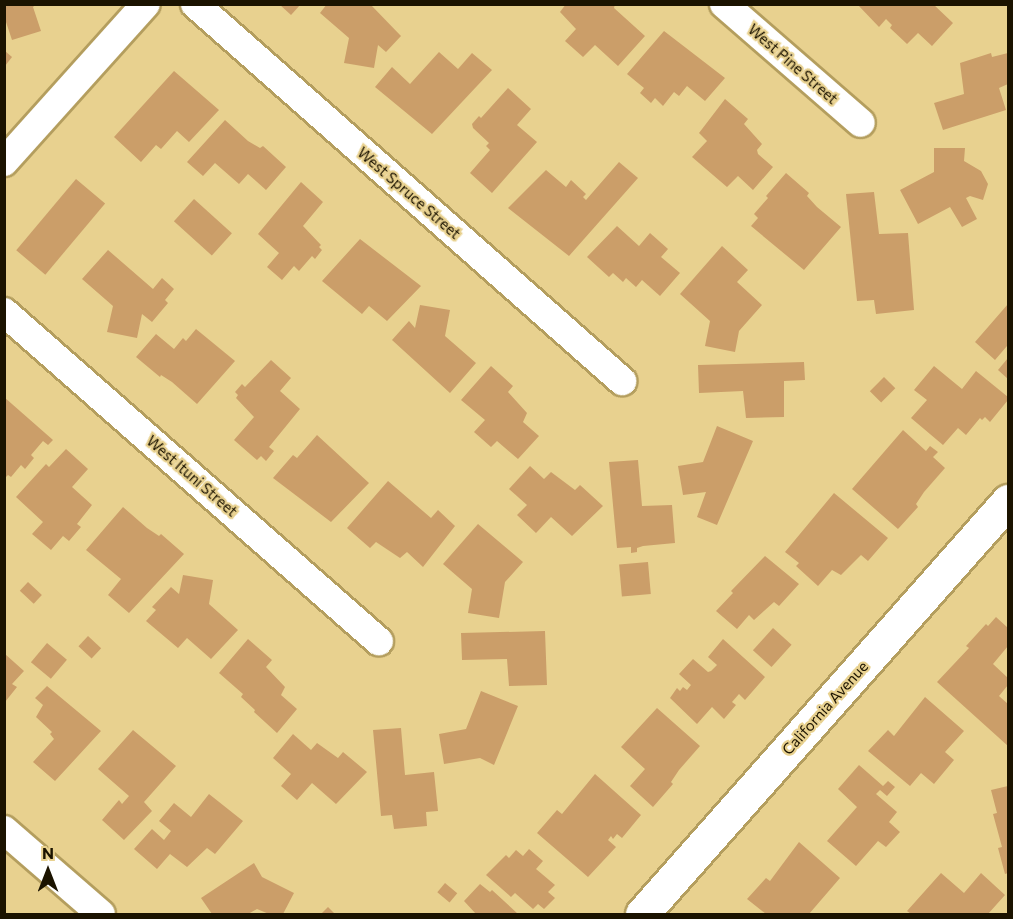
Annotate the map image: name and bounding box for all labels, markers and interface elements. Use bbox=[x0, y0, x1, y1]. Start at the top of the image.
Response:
street label: West Pine Street bbox=[744, 20, 842, 108]
street label: West Spruce Street bbox=[354, 143, 464, 243]
street label: West Ituni Street bbox=[143, 432, 241, 520]
street label: California Avenue bbox=[778, 658, 872, 758]
north arrow bbox=[18, 841, 78, 901]
text: N bbox=[42, 843, 54, 862]

